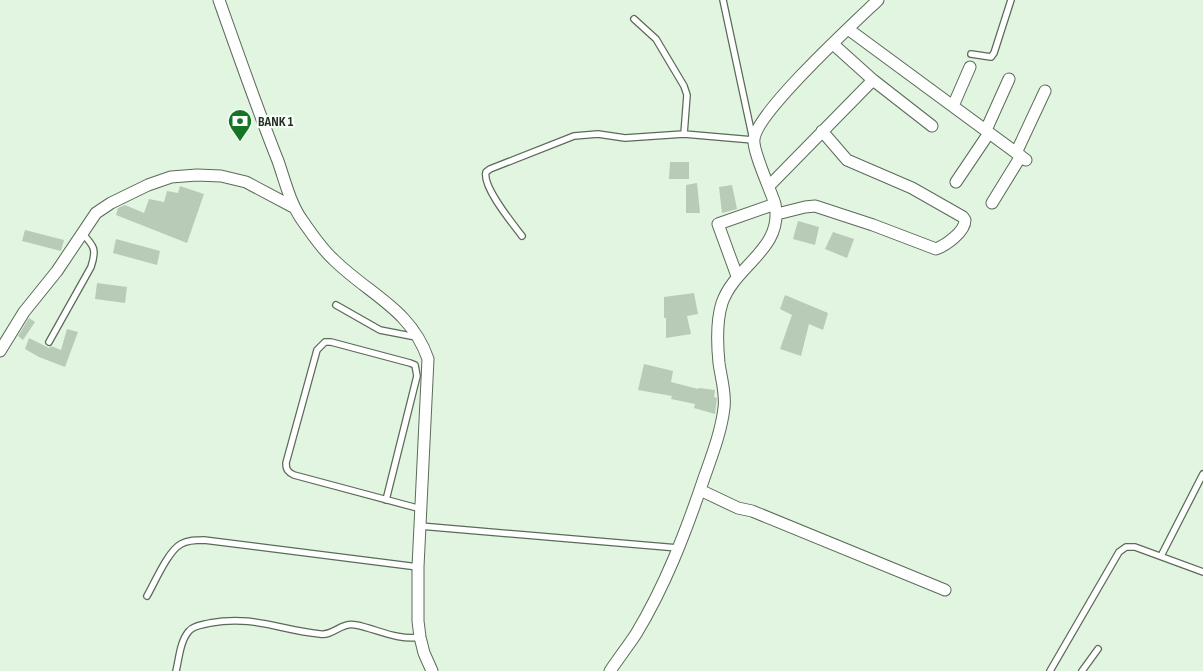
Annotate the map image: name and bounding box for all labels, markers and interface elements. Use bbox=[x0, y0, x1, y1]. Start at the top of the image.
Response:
bank icon: BANK 1 bbox=[227, 108, 253, 142]
place label: BANK 1 bbox=[258, 113, 294, 130]

